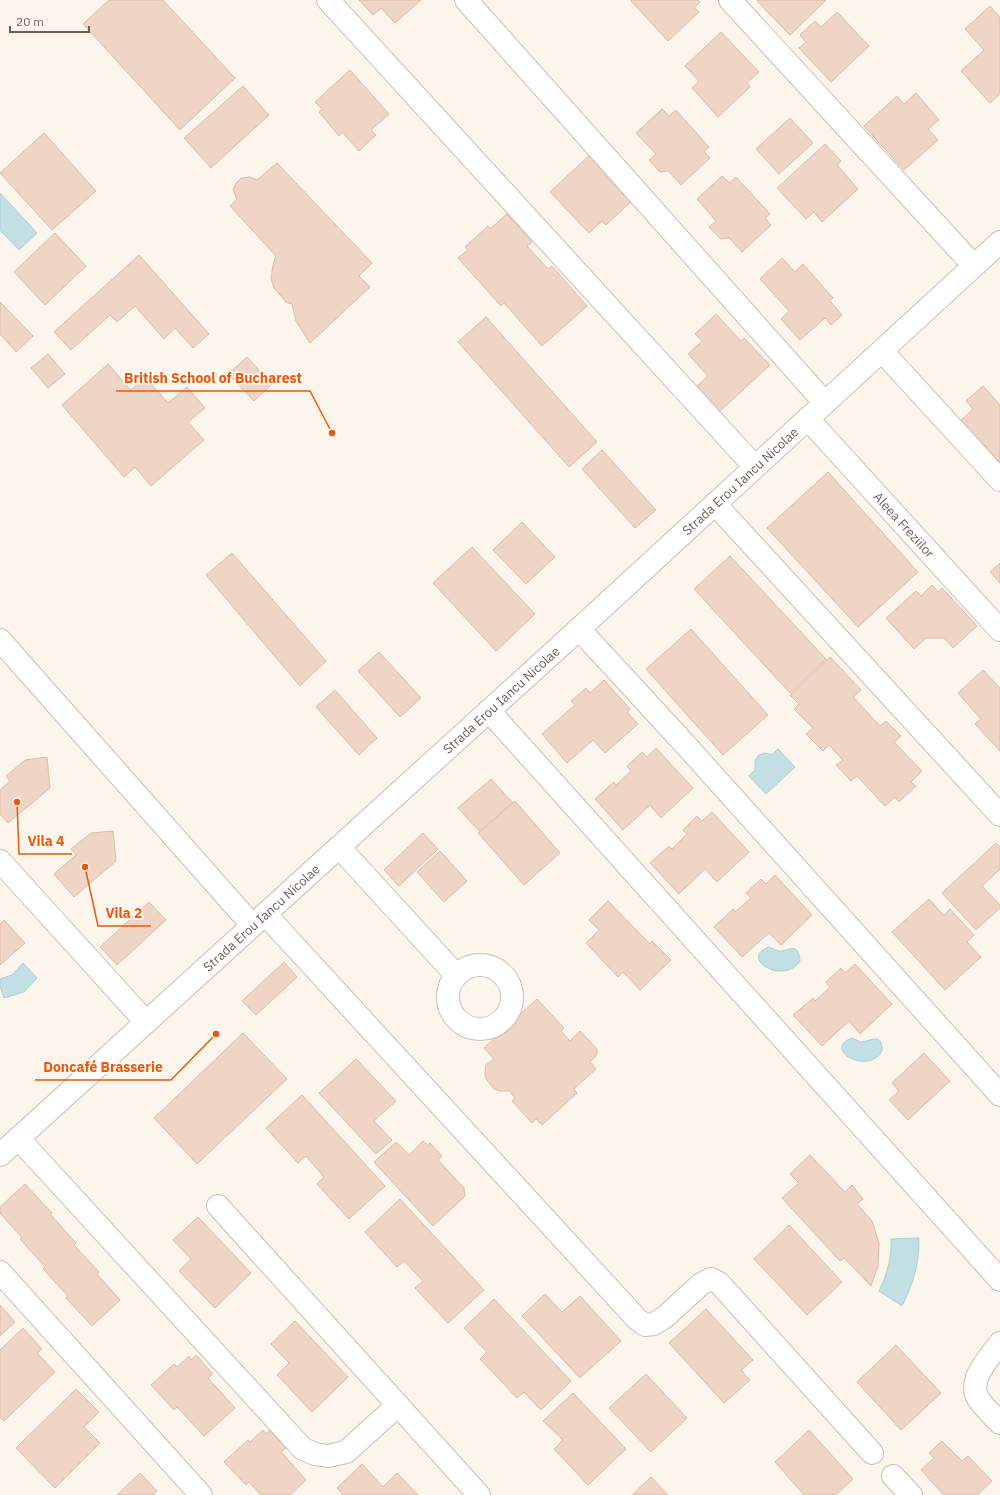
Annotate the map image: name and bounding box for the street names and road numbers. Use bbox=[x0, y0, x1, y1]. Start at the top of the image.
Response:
street label: Strada Erou Iancu Nicolae bbox=[678, 423, 802, 539]
street label: Aleea Freziilor bbox=[870, 488, 939, 561]
street label: Strada Erou Iancu Nicolae bbox=[439, 642, 563, 757]
street label: Strada Erou Iancu Nicolae bbox=[199, 860, 323, 975]

